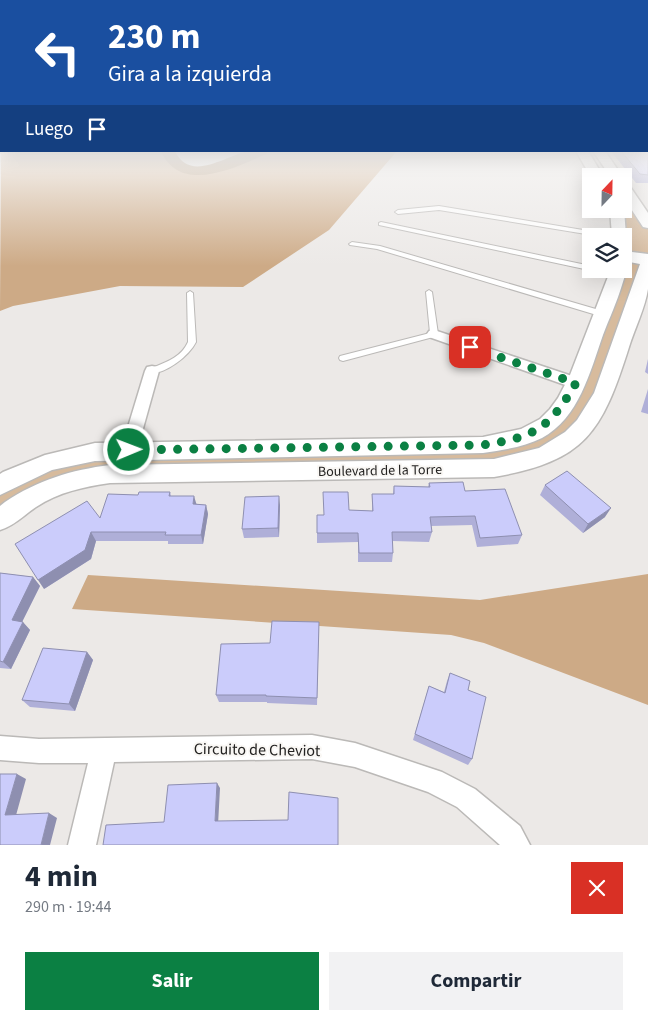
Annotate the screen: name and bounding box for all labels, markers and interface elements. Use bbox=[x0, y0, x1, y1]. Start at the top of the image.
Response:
text: 230 m bbox=[108, 12, 200, 62]
icon: left bbox=[25, 20, 90, 85]
text: Gira a la izquierda bbox=[108, 58, 272, 90]
icon: arrive bbox=[83, 115, 111, 143]
text: Luego bbox=[25, 116, 73, 143]
north arrow bbox=[582, 168, 632, 218]
map controls bbox=[582, 168, 632, 278]
button: layers bbox=[582, 228, 632, 278]
pin bbox=[449, 326, 491, 368]
icon: arrive bbox=[456, 333, 484, 361]
position arrow bbox=[102, 423, 154, 475]
street label: Boulevard de la Torre bbox=[318, 460, 442, 482]
street label: Circuito de Cheviot bbox=[194, 738, 321, 762]
text: 4 min bbox=[25, 855, 98, 898]
button: close bbox=[571, 862, 623, 914]
text: 290 m · 19:44 bbox=[25, 896, 112, 918]
button: Salir bbox=[25, 952, 319, 1010]
button: Compartir bbox=[329, 952, 623, 1010]

